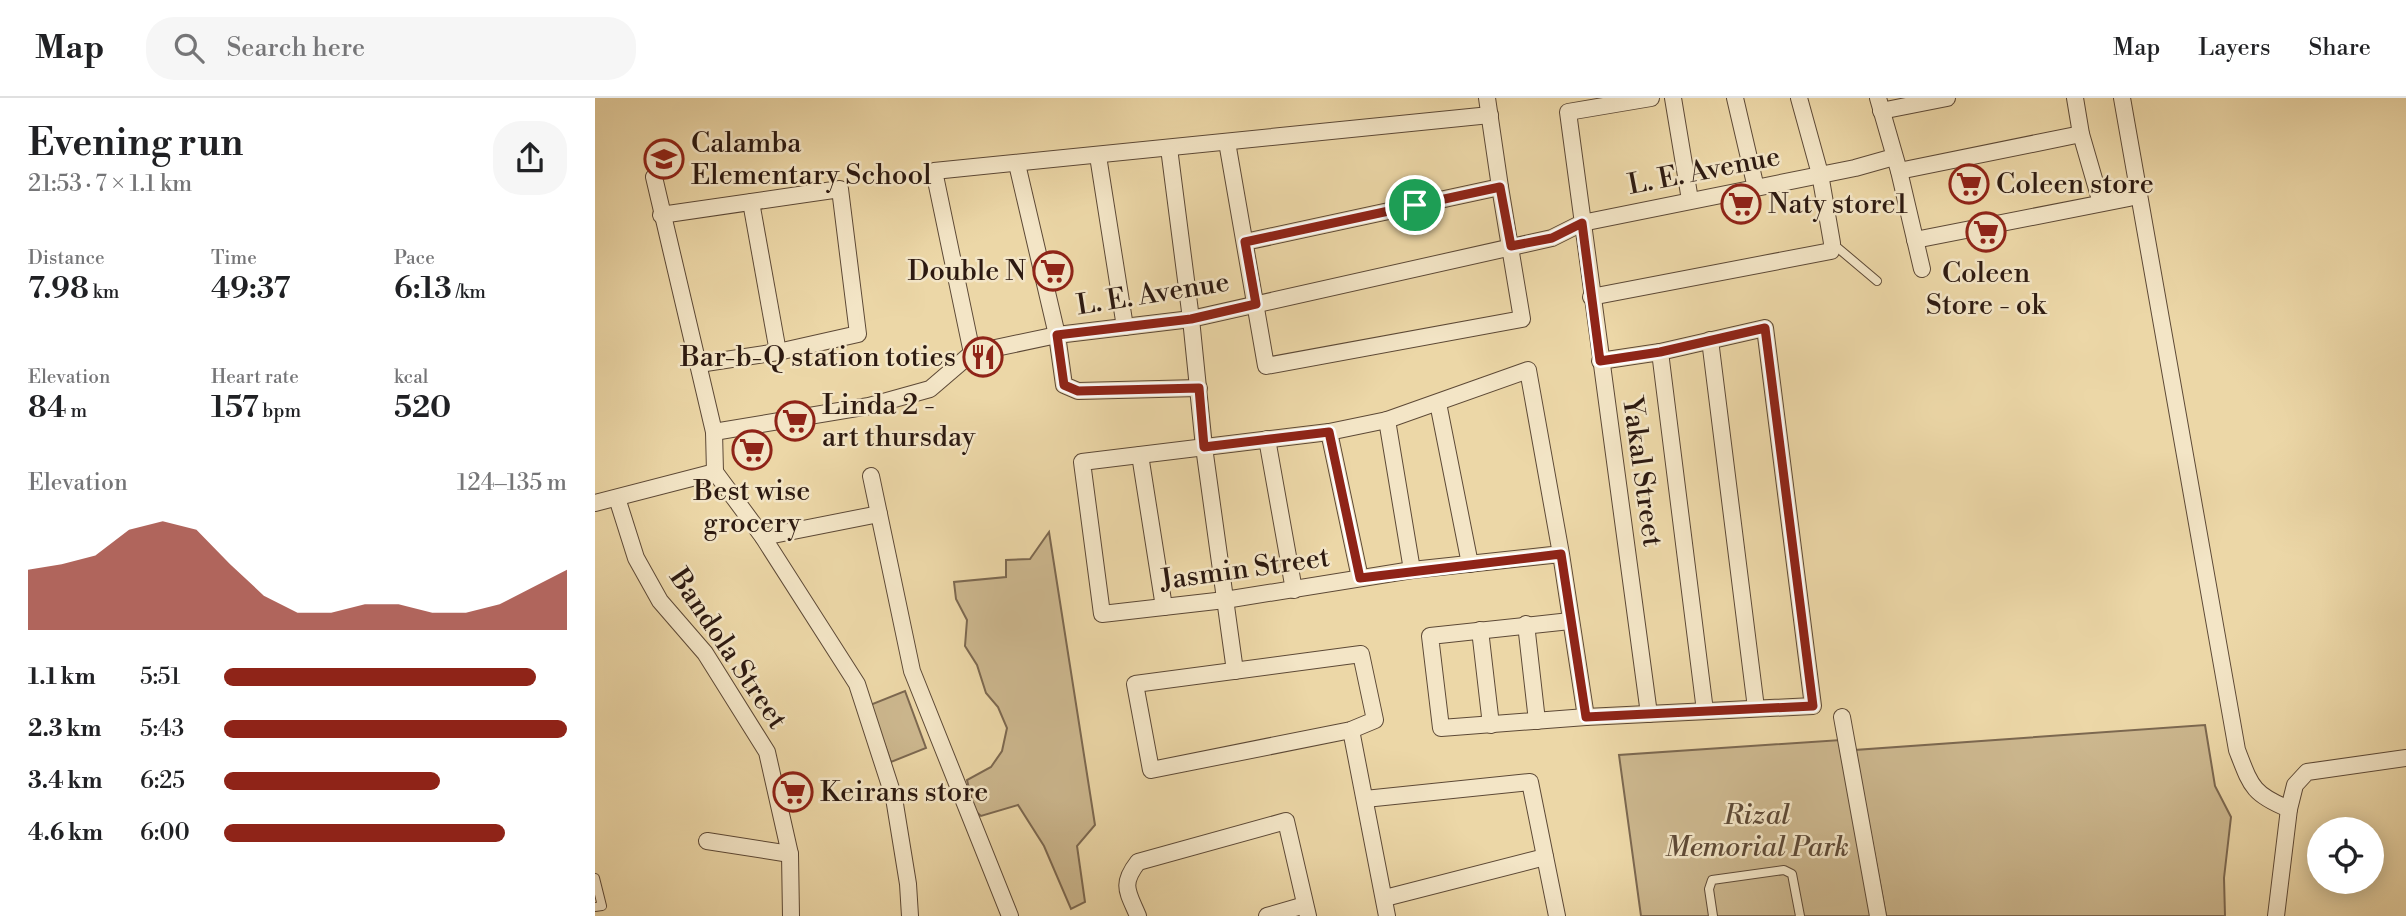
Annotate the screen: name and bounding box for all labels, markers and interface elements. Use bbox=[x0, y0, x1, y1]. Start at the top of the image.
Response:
search box bbox=[146, 17, 636, 80]
text: Map bbox=[35, 28, 104, 69]
icon: search bbox=[170, 29, 208, 67]
text: Search here bbox=[226, 32, 365, 64]
text: Map bbox=[2113, 33, 2160, 63]
text: Layers bbox=[2198, 33, 2270, 63]
text: Share bbox=[2308, 33, 2371, 63]
text: Evening run bbox=[28, 120, 243, 167]
button: share bbox=[493, 121, 567, 195]
place label: Calamba Elementary School bbox=[691, 126, 932, 193]
school or university icon: Calamba Elementary School bbox=[643, 138, 685, 180]
street label: L. E. Avenue bbox=[1625, 139, 1783, 203]
supermarket icon: Coleen store bbox=[1948, 163, 1990, 205]
place label: Coleen store bbox=[1996, 167, 2154, 202]
text: 21:53 · 7 × 1.1 km bbox=[28, 170, 192, 198]
pin bbox=[1385, 175, 1445, 235]
supermarket icon: Naty store1 bbox=[1720, 183, 1762, 225]
icon: arrive bbox=[1396, 186, 1434, 224]
place label: Naty store1 bbox=[1768, 187, 1908, 222]
supermarket icon: Coleen Store - ok bbox=[1965, 211, 2007, 253]
text: Distance bbox=[28, 246, 105, 270]
text: Time bbox=[211, 246, 257, 270]
text: Pace bbox=[394, 246, 435, 270]
supermarket icon: Double N bbox=[1032, 250, 1074, 292]
place label: Double N bbox=[908, 254, 1026, 289]
place label: Coleen Store - ok bbox=[1926, 256, 2048, 323]
street label: L. E. Avenue bbox=[1074, 265, 1232, 323]
text: 7.98 bbox=[28, 270, 89, 308]
text: 49:37 bbox=[211, 270, 290, 308]
text: 6:13 bbox=[394, 270, 452, 308]
text: km bbox=[89, 280, 119, 304]
text: /km bbox=[452, 280, 486, 304]
restaurant icon: Bar-b-Q station toties bbox=[962, 336, 1004, 378]
place label: Bar-b-Q station toties bbox=[679, 340, 956, 375]
text: Elevation bbox=[28, 365, 110, 389]
text: Heart rate bbox=[211, 365, 299, 389]
text: kcal bbox=[394, 365, 428, 389]
place label: Linda 2 - art thursday bbox=[822, 388, 976, 455]
text: 84 bbox=[28, 389, 67, 427]
text: 157 bbox=[211, 389, 259, 427]
text: 520 bbox=[394, 389, 451, 427]
street label: Yakal Street bbox=[1614, 393, 1670, 549]
text: m bbox=[67, 399, 87, 423]
text: bpm bbox=[259, 399, 301, 423]
supermarket icon: Linda 2 - art thursday bbox=[774, 400, 816, 442]
supermarket icon: Best wise grocery bbox=[731, 429, 773, 471]
text: Elevation bbox=[28, 469, 128, 497]
text: 124–135 m bbox=[457, 469, 567, 497]
place label: Best wise grocery bbox=[693, 474, 810, 541]
street label: Jasmin Street bbox=[1157, 540, 1332, 598]
street label: Bandola Street bbox=[661, 561, 795, 736]
text: 1.1 km bbox=[28, 663, 96, 691]
text: 5:51 bbox=[140, 663, 180, 691]
text: 2.3 km bbox=[28, 715, 101, 743]
text: 5:43 bbox=[140, 715, 184, 743]
text: 3.4 km bbox=[28, 767, 102, 795]
text: 6:25 bbox=[140, 767, 185, 795]
supermarket icon: Keirans store bbox=[772, 771, 814, 813]
place label: Keirans store bbox=[820, 775, 988, 810]
park label: Rizal Memorial Park bbox=[1665, 798, 1849, 865]
map controls bbox=[2307, 817, 2384, 894]
button: locate bbox=[2307, 817, 2384, 894]
text: 4.6 km bbox=[28, 819, 103, 847]
text: 6:00 bbox=[140, 819, 190, 847]

